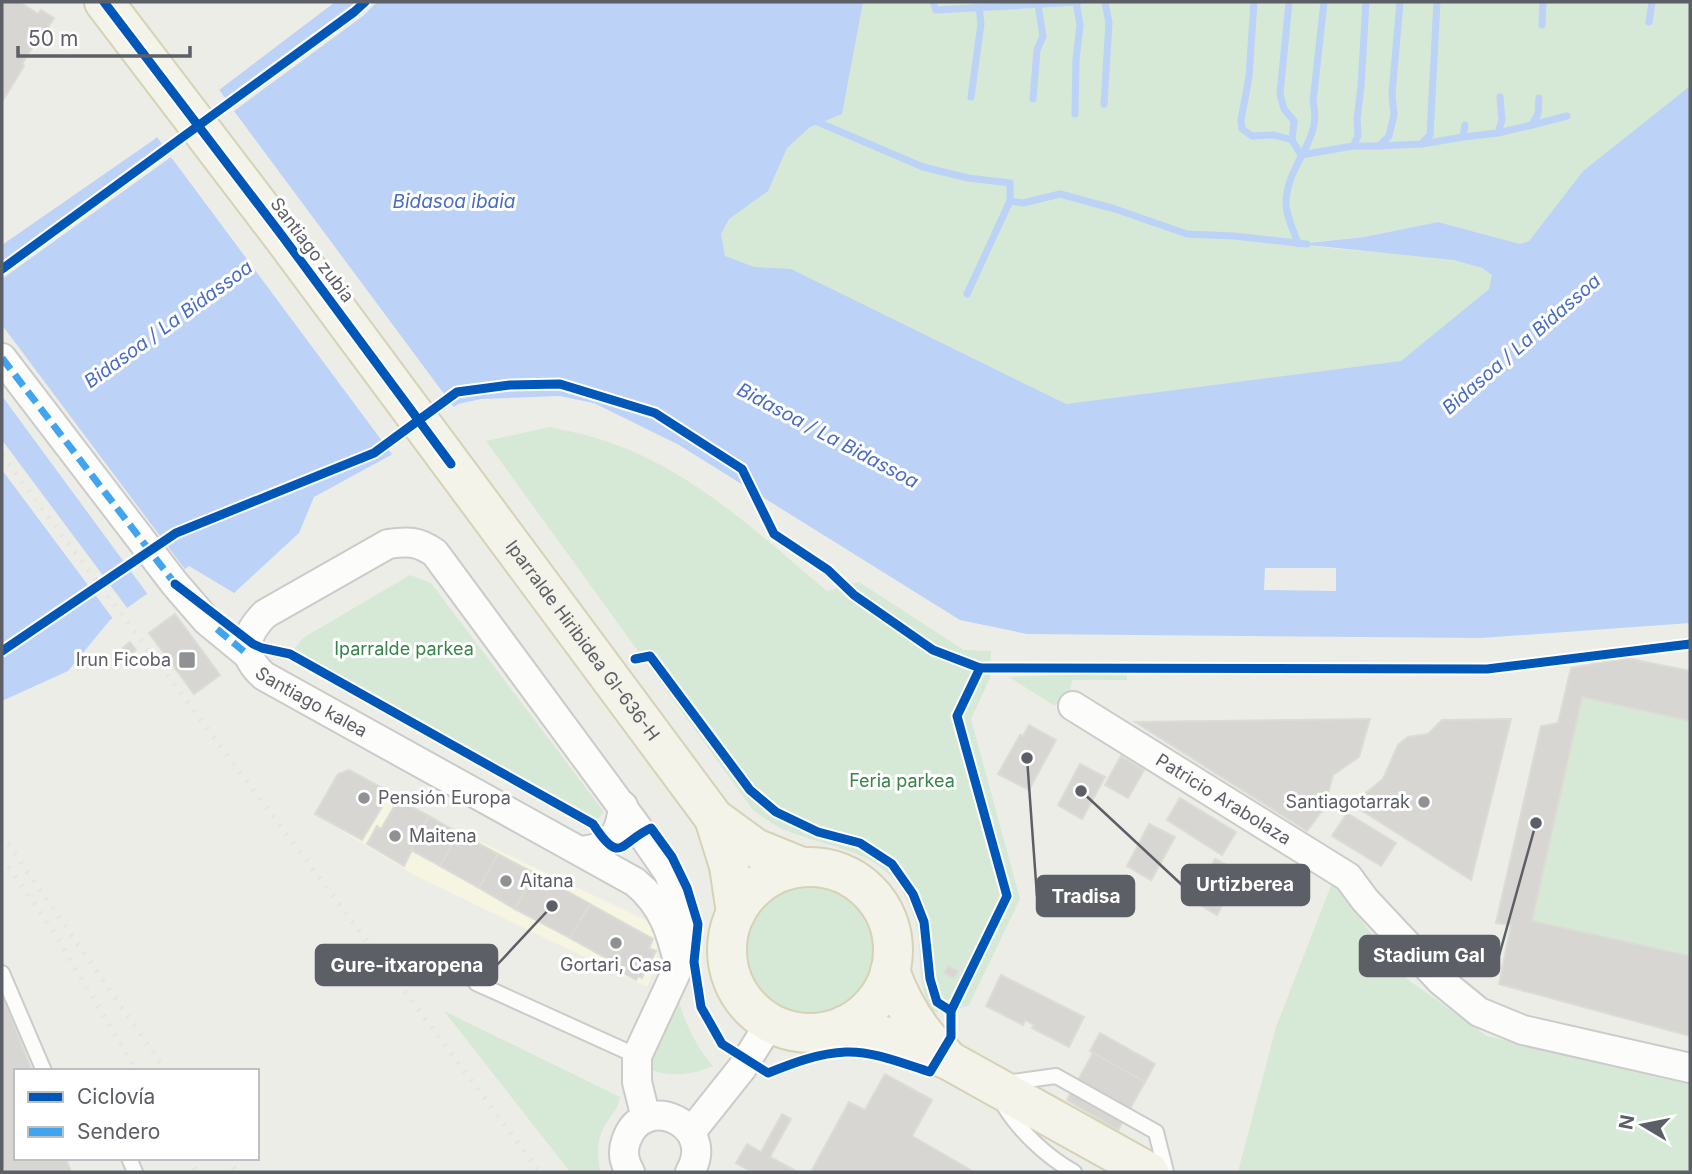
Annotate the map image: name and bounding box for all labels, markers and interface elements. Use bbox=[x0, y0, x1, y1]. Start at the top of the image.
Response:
scale bar bbox=[18, 14, 189, 58]
text: 50 m bbox=[28, 26, 78, 51]
water label: Bidasoa ibaia bbox=[393, 190, 516, 213]
street label: Santiago zubia bbox=[266, 193, 359, 306]
water label: Bidasoa / La Bidassoa bbox=[80, 255, 257, 393]
water label: Bidasoa / La Bidassoa bbox=[1437, 269, 1605, 419]
water label: Bidasoa / La Bidassoa bbox=[733, 378, 923, 493]
street label: Iparralde Hiribidea GI-636-H bbox=[502, 536, 664, 745]
park label: Iparralde parkea bbox=[334, 638, 474, 659]
place label: Irun Ficoba bbox=[76, 649, 171, 670]
marker: Irun Ficoba bbox=[177, 650, 197, 670]
street label: Santiago kalea bbox=[251, 662, 371, 741]
street label: Patricio Arabolaza bbox=[1152, 749, 1295, 849]
park label: Feria parkea bbox=[849, 770, 955, 791]
place label: Pensión Europa bbox=[378, 787, 511, 808]
marker: Pensión Europa bbox=[356, 790, 372, 806]
place label: Santiagotarrak bbox=[1286, 791, 1410, 812]
marker: Santiagotarrak bbox=[1416, 794, 1432, 810]
place label: Maitena bbox=[409, 825, 477, 846]
marker: Maitena bbox=[387, 828, 403, 844]
callout: Urtizberea bbox=[1182, 865, 1309, 905]
place label: Aitana bbox=[520, 870, 574, 891]
marker: Aitana bbox=[498, 873, 514, 889]
text: Urtizberea bbox=[1196, 873, 1294, 896]
callout: Tradisa bbox=[1037, 876, 1134, 916]
text: Tradisa bbox=[1052, 885, 1120, 908]
marker: Gortari, Casa bbox=[608, 935, 624, 951]
callout: Stadium Gal bbox=[1360, 936, 1499, 976]
text: Stadium Gal bbox=[1373, 944, 1485, 967]
callout: Gure-itxaropena bbox=[316, 945, 497, 985]
text: Gure-itxaropena bbox=[331, 954, 483, 977]
place label: Gortari, Casa bbox=[560, 954, 672, 975]
legend bbox=[14, 1069, 259, 1160]
text: Ciclovía bbox=[77, 1084, 155, 1109]
north arrow bbox=[1608, 1090, 1678, 1160]
text: N bbox=[1614, 1113, 1639, 1131]
text: Sendero bbox=[77, 1119, 160, 1144]

